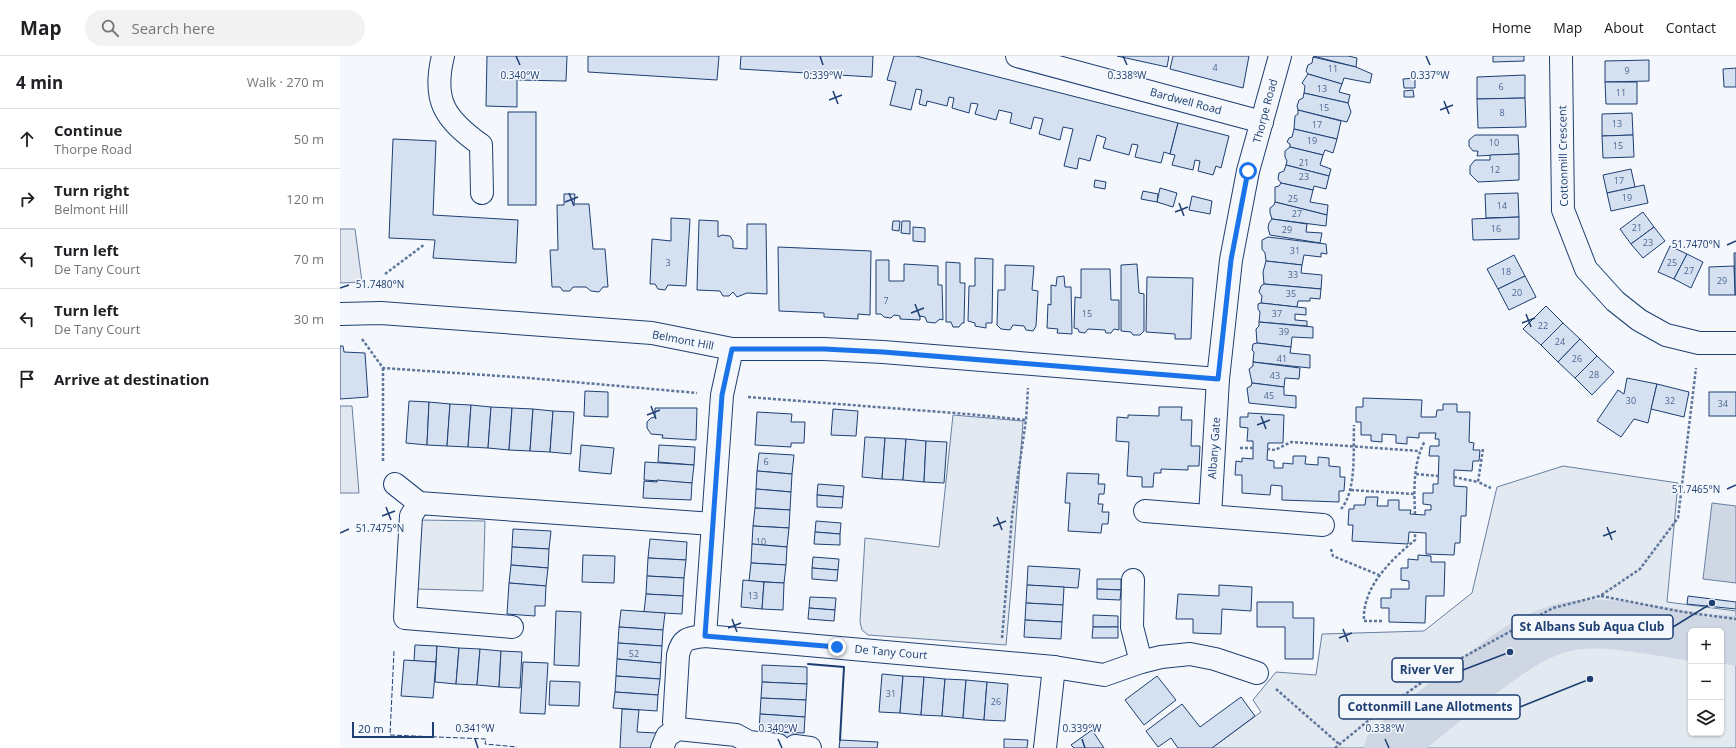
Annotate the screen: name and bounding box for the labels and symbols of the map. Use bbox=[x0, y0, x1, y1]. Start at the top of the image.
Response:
house number: 4 bbox=[1212, 61, 1218, 74]
house number: 11 bbox=[1328, 62, 1338, 75]
house number: 9 bbox=[1624, 64, 1630, 77]
text: 0.340°W bbox=[500, 68, 540, 82]
text: 0.339°W bbox=[803, 68, 843, 82]
text: 0.338°W bbox=[1107, 68, 1147, 82]
text: 0.337°W bbox=[1410, 68, 1450, 82]
street label: Thorpe Road bbox=[1249, 77, 1280, 145]
house number: 6 bbox=[1498, 80, 1504, 93]
house number: 13 bbox=[1317, 82, 1327, 95]
street label: Bardwell Road bbox=[1149, 84, 1224, 117]
house number: 11 bbox=[1616, 86, 1626, 99]
house number: 15 bbox=[1319, 101, 1329, 114]
street label: Cottonmill Crescent bbox=[1554, 105, 1571, 207]
house number: 8 bbox=[1499, 106, 1505, 119]
house number: 13 bbox=[1612, 117, 1622, 130]
house number: 17 bbox=[1312, 118, 1322, 131]
house number: 19 bbox=[1307, 134, 1317, 147]
house number: 10 bbox=[1489, 136, 1499, 149]
house number: 15 bbox=[1613, 139, 1623, 152]
house number: 21 bbox=[1299, 156, 1309, 169]
route start bbox=[1239, 162, 1257, 180]
house number: 12 bbox=[1490, 163, 1500, 176]
house number: 23 bbox=[1299, 170, 1309, 183]
house number: 17 bbox=[1614, 174, 1624, 187]
house number: 19 bbox=[1622, 191, 1632, 204]
house number: 25 bbox=[1288, 192, 1298, 205]
house number: 14 bbox=[1497, 199, 1507, 212]
house number: 27 bbox=[1292, 207, 1302, 220]
house number: 21 bbox=[1632, 221, 1642, 234]
house number: 16 bbox=[1491, 222, 1501, 235]
house number: 29 bbox=[1282, 223, 1292, 236]
house number: 23 bbox=[1643, 236, 1653, 249]
text: 51.7470°N bbox=[1672, 237, 1720, 251]
house number: 31 bbox=[1290, 244, 1300, 257]
house number: 3 bbox=[665, 256, 671, 269]
house number: 25 bbox=[1667, 256, 1677, 269]
house number: 27 bbox=[1684, 264, 1694, 277]
house number: 18 bbox=[1501, 265, 1511, 278]
house number: 33 bbox=[1288, 268, 1298, 281]
house number: 29 bbox=[1717, 274, 1727, 287]
text: 51.7480°N bbox=[356, 277, 404, 291]
house number: 20 bbox=[1512, 286, 1522, 299]
house number: 35 bbox=[1286, 287, 1296, 300]
house number: 7 bbox=[883, 294, 889, 307]
house number: 15 bbox=[1082, 307, 1092, 320]
house number: 37 bbox=[1272, 307, 1282, 320]
house number: 22 bbox=[1538, 319, 1548, 332]
house number: 39 bbox=[1279, 325, 1289, 338]
street label: Belmont Hill bbox=[651, 326, 715, 353]
house number: 24 bbox=[1555, 335, 1565, 348]
house number: 41 bbox=[1277, 352, 1287, 365]
house number: 26 bbox=[1572, 352, 1582, 365]
house number: 28 bbox=[1589, 368, 1599, 381]
house number: 43 bbox=[1270, 369, 1280, 382]
house number: 45 bbox=[1264, 389, 1274, 402]
house number: 30 bbox=[1626, 394, 1636, 407]
house number: 32 bbox=[1665, 394, 1675, 407]
house number: 34 bbox=[1718, 397, 1728, 410]
street label: Albany Gate bbox=[1204, 417, 1223, 479]
house number: 6 bbox=[763, 455, 769, 468]
text: 51.7465°N bbox=[1672, 482, 1720, 496]
text: 51.7475°N bbox=[356, 521, 404, 535]
house number: 10 bbox=[756, 535, 766, 548]
house number: 13 bbox=[748, 589, 758, 602]
callout: St Albans Sub Aqua Club bbox=[1512, 615, 1673, 639]
text: St Albans Sub Aqua Club bbox=[1520, 618, 1665, 635]
route end bbox=[828, 638, 846, 656]
street label: De Tany Court bbox=[854, 641, 928, 662]
house number: 52 bbox=[629, 647, 639, 660]
callout: River Ver bbox=[1392, 658, 1463, 682]
text: River Ver bbox=[1400, 661, 1455, 678]
house number: 31 bbox=[886, 687, 896, 700]
house number: 26 bbox=[991, 695, 1001, 708]
callout: Cottonmill Lane Allotments bbox=[1339, 695, 1520, 719]
text: Cottonmill Lane Allotments bbox=[1348, 698, 1513, 715]
scale bar bbox=[352, 720, 434, 739]
text: 0.341°W bbox=[455, 721, 495, 735]
text: 0.340°W bbox=[758, 721, 798, 735]
text: 0.339°W bbox=[1062, 721, 1102, 735]
text: 0.338°W bbox=[1365, 721, 1405, 735]

